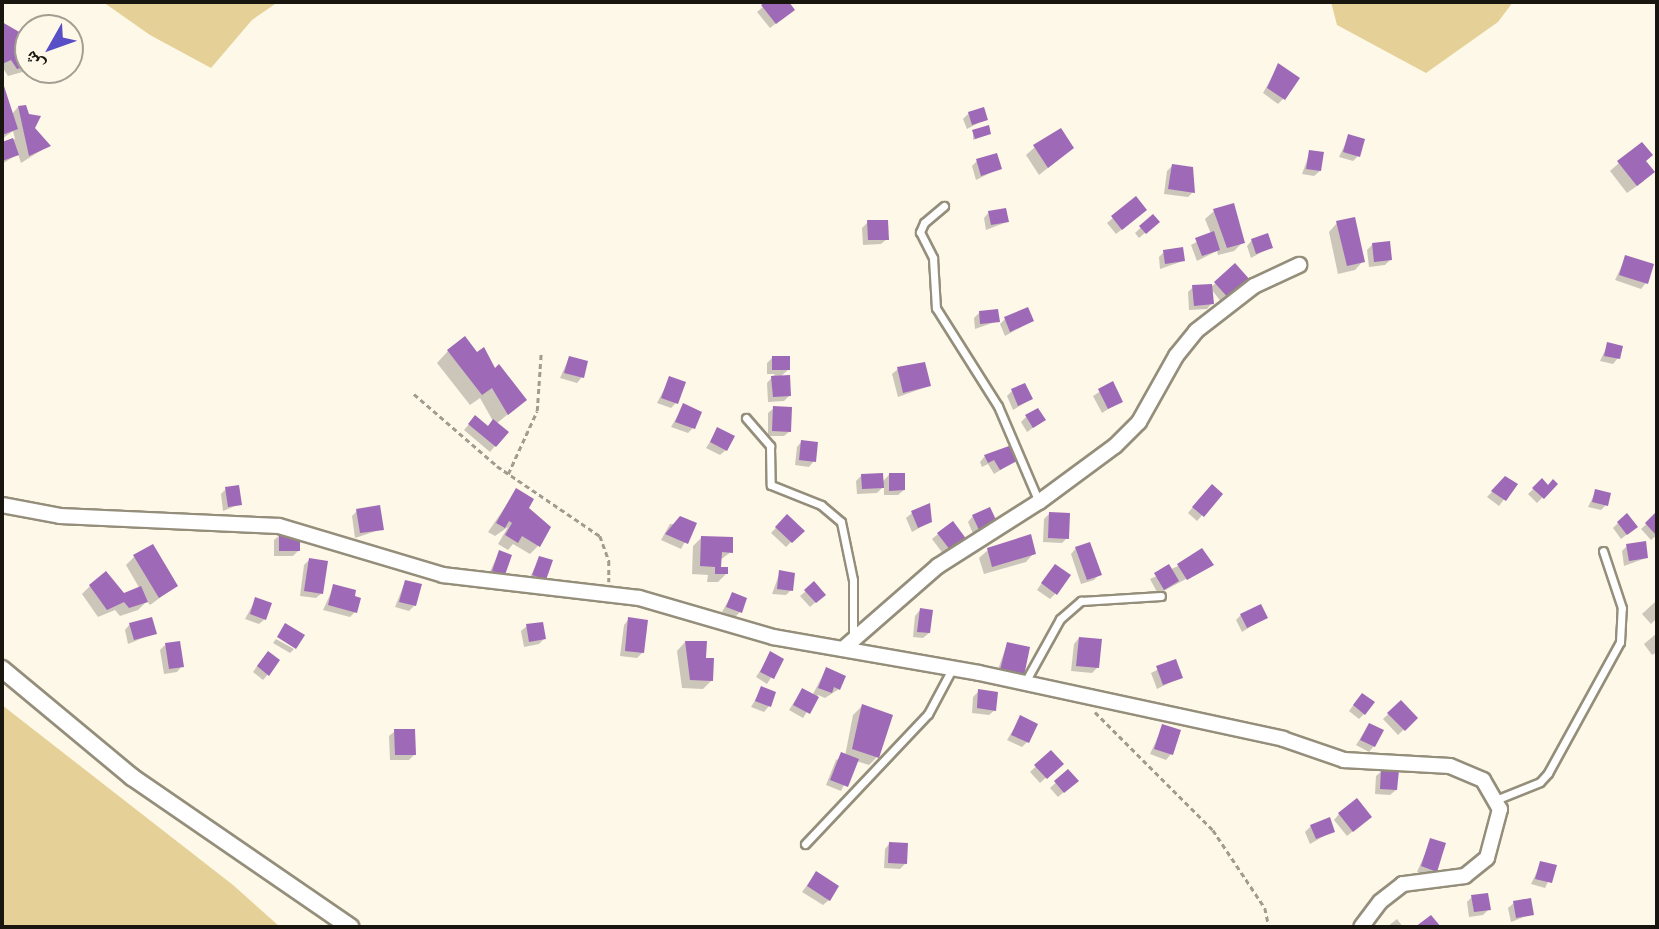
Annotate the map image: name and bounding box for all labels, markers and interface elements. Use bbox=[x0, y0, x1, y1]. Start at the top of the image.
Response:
north arrow bbox=[14, 14, 84, 84]
text: ش bbox=[20, 47, 49, 76]

